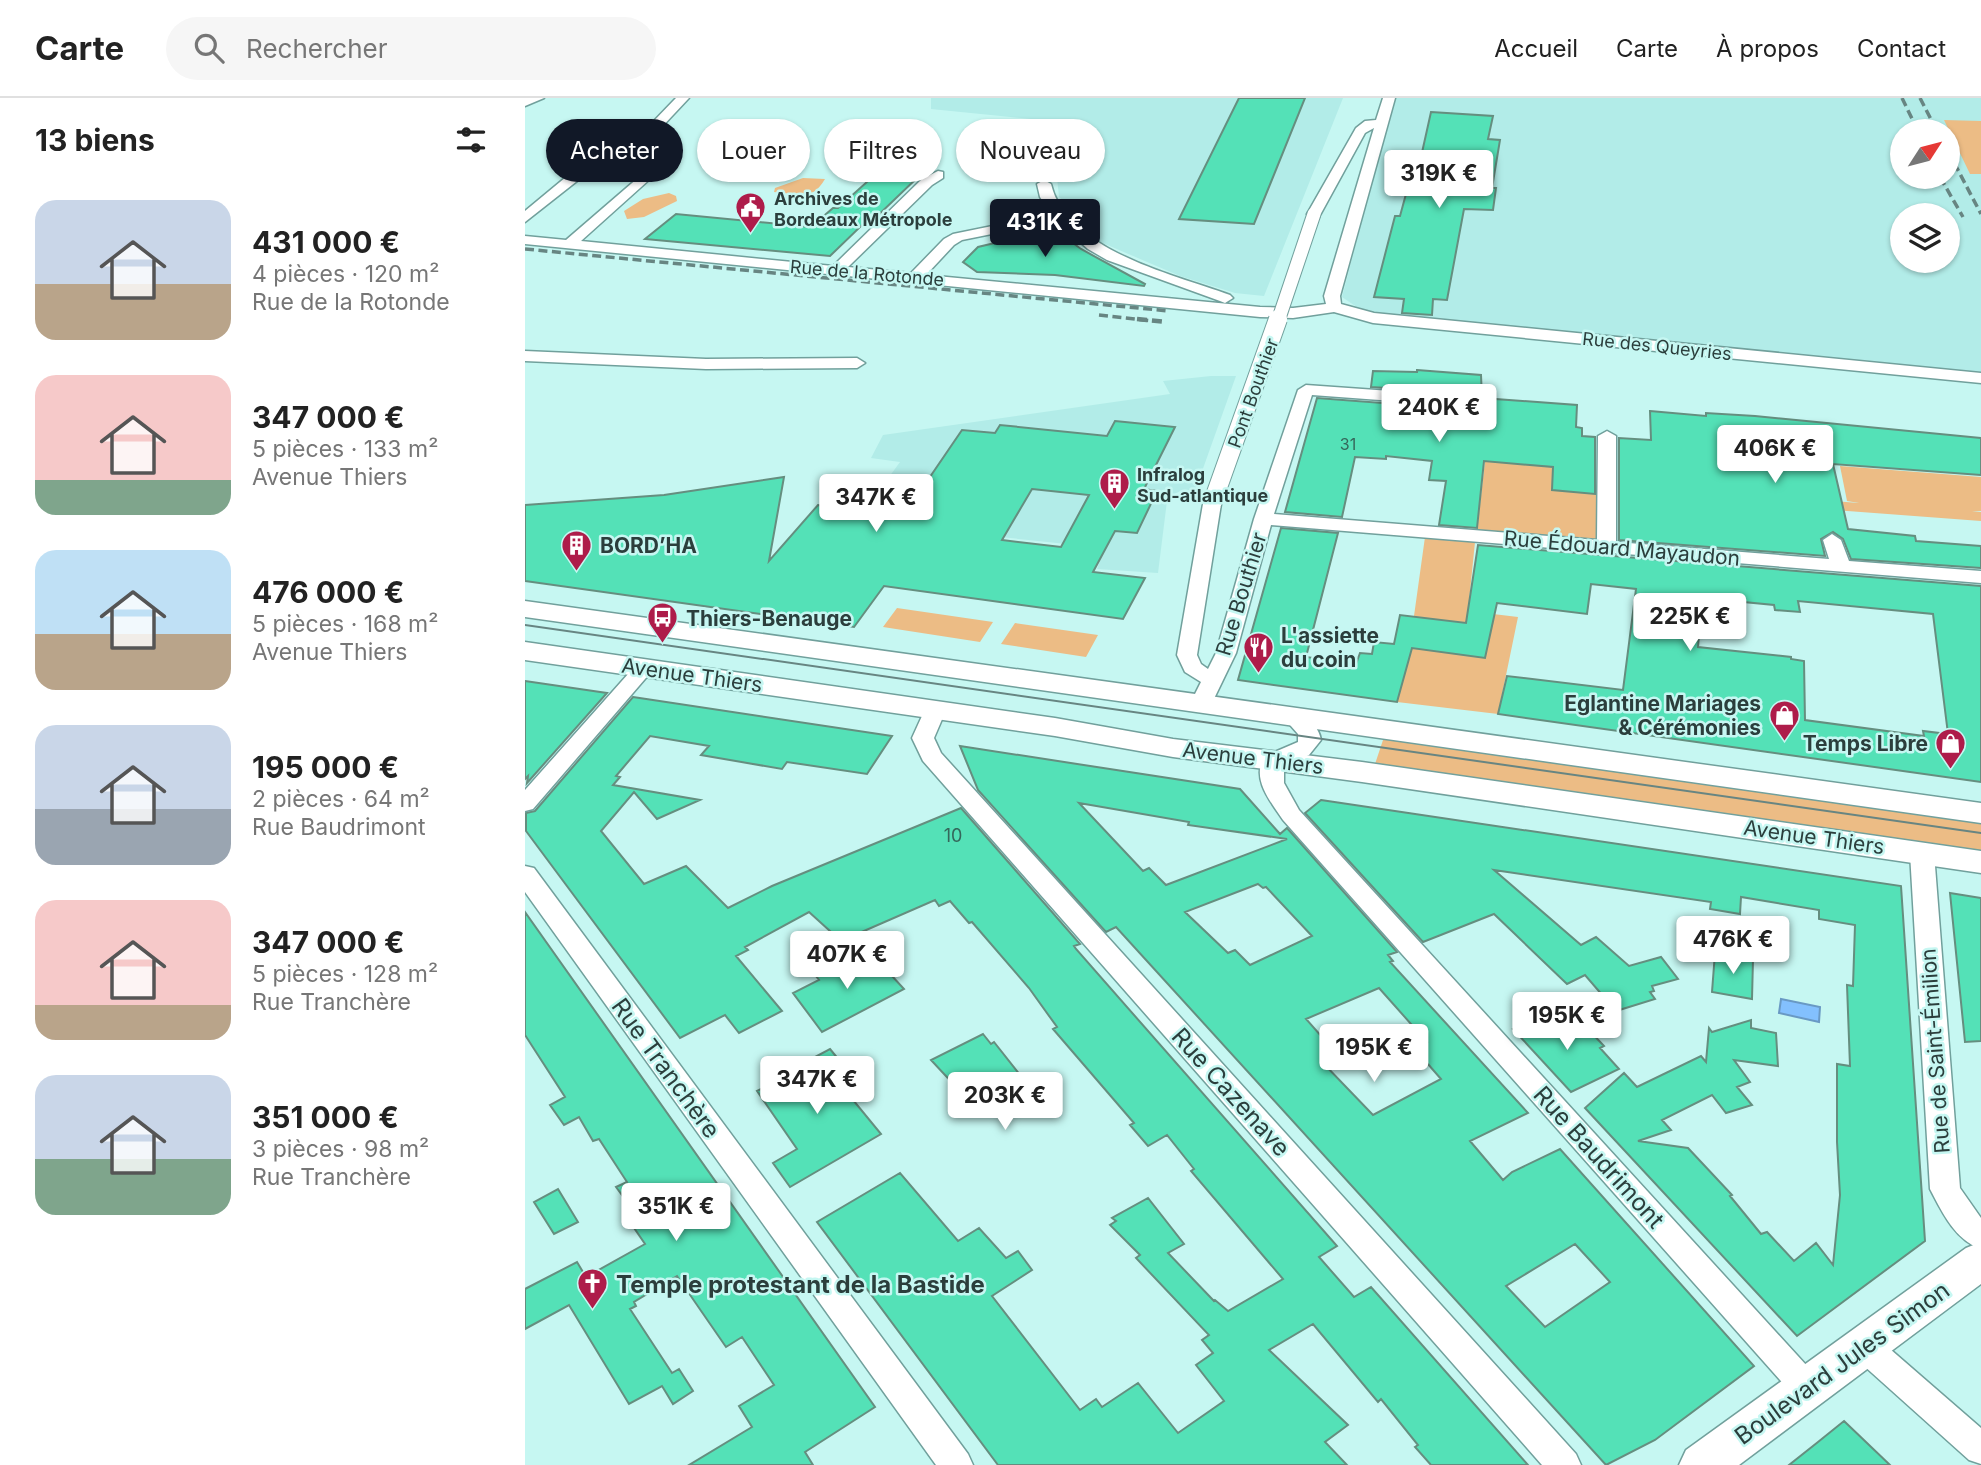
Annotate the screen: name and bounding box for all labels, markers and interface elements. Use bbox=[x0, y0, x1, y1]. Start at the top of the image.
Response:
search box bbox=[166, 17, 656, 80]
text: Carte bbox=[35, 28, 124, 68]
icon: search bbox=[190, 29, 228, 67]
text: Rechercher bbox=[246, 33, 388, 64]
text: Accueil bbox=[1494, 34, 1578, 63]
text: Carte bbox=[1616, 34, 1678, 63]
text: À propos bbox=[1716, 34, 1819, 63]
text: Contact bbox=[1857, 34, 1946, 63]
chip: Acheter bbox=[546, 119, 683, 182]
chip: Louer bbox=[697, 119, 810, 182]
chip: Filtres bbox=[824, 119, 942, 182]
chip: Nouveau bbox=[956, 119, 1105, 182]
north arrow bbox=[1890, 119, 1960, 189]
map controls bbox=[1890, 119, 1960, 273]
icon: filters bbox=[452, 121, 490, 159]
text: 13 biens bbox=[35, 122, 155, 158]
pin: 319K € bbox=[1382, 150, 1496, 210]
text: 319K € bbox=[1400, 159, 1478, 187]
place label: Archives de Bordeaux Métropole bbox=[774, 188, 953, 230]
public building icon: Archives de Bordeaux Métropole bbox=[734, 191, 768, 235]
pin: 431K € bbox=[988, 200, 1102, 259]
button: layers bbox=[1890, 203, 1960, 273]
text: 431K € bbox=[1006, 208, 1084, 236]
text: 431 000 € bbox=[252, 224, 400, 260]
icon: home bbox=[91, 228, 175, 312]
street label: Rue de la Rotonde bbox=[789, 256, 945, 290]
text: 4 pièces · 120 m² bbox=[252, 260, 439, 288]
text: Rue de la Rotonde bbox=[252, 288, 450, 316]
street label: Rue des Queyries bbox=[1581, 328, 1733, 364]
street label: Pont Bouthier bbox=[1223, 335, 1283, 451]
pin: 240K € bbox=[1382, 384, 1496, 444]
text: 240K € bbox=[1398, 393, 1480, 421]
text: 347 000 € bbox=[252, 399, 405, 435]
icon: home bbox=[91, 403, 175, 487]
pin: 406K € bbox=[1718, 426, 1832, 485]
house number: 31 bbox=[1340, 434, 1356, 454]
text: 406K € bbox=[1733, 434, 1817, 462]
text: 5 pièces · 133 m² bbox=[252, 435, 438, 463]
text: Avenue Thiers bbox=[252, 463, 408, 491]
place label: Infralog Sud-atlantique bbox=[1137, 464, 1268, 506]
building icon: Infralog Sud-atlantique bbox=[1097, 467, 1131, 511]
pin: 347K € bbox=[819, 474, 933, 534]
text: 347K € bbox=[835, 483, 917, 511]
street label: Rue Édouard Mayaudon bbox=[1503, 524, 1741, 571]
building icon: BORD’HA bbox=[560, 528, 594, 572]
street label: Rue Bouthier bbox=[1210, 529, 1272, 659]
place label: BORD’HA bbox=[600, 533, 697, 558]
text: 476 000 € bbox=[252, 574, 404, 610]
icon: home bbox=[91, 578, 175, 662]
pin: 225K € bbox=[1633, 594, 1747, 653]
bus stop icon: Thiers-Benauge bbox=[646, 601, 680, 645]
text: 225K € bbox=[1649, 602, 1731, 630]
place label: Thiers-Benauge bbox=[686, 606, 852, 631]
text: 5 pièces · 168 m² bbox=[252, 610, 438, 638]
place label: L'assiette du coin bbox=[1281, 623, 1379, 672]
restaurant icon: L'assiette du coin bbox=[1241, 630, 1275, 674]
text: Avenue Thiers bbox=[252, 638, 408, 666]
street label: Avenue Thiers bbox=[620, 653, 764, 697]
place label: Eglantine Mariages & Cérémonies bbox=[1564, 691, 1761, 740]
shop icon: Eglantine Mariages & Cérémonies bbox=[1767, 698, 1801, 742]
shop icon: Temps Libre bbox=[1934, 726, 1968, 770]
place label: Temps Libre bbox=[1803, 731, 1928, 756]
street label: Avenue Thiers bbox=[1181, 737, 1325, 779]
text: 195 000 € bbox=[252, 749, 399, 785]
icon: home bbox=[91, 753, 175, 837]
text: 2 pièces · 64 m² bbox=[252, 785, 430, 813]
text: Rue Baudrimont bbox=[252, 813, 426, 841]
street label: Avenue Thiers bbox=[1742, 815, 1886, 859]
house number: 10 bbox=[944, 825, 962, 846]
pin: 476K € bbox=[1676, 916, 1790, 976]
text: 347 000 € bbox=[252, 924, 405, 960]
text: 476K € bbox=[1692, 925, 1774, 953]
icon: home bbox=[91, 928, 175, 1012]
pin: 407K € bbox=[790, 932, 904, 991]
text: 407K € bbox=[806, 940, 888, 968]
street label: Rue de Saint-Émilion bbox=[1914, 948, 1955, 1154]
text: 5 pièces · 128 m² bbox=[252, 960, 438, 988]
text: Rue Tranchère bbox=[252, 988, 411, 1016]
street label: Rue Tranchère bbox=[606, 992, 726, 1144]
pin: 195K € bbox=[1510, 992, 1624, 1052]
text: 195K € bbox=[1528, 1001, 1606, 1029]
street label: Rue Cazenave bbox=[1166, 1022, 1296, 1162]
pin: 195K € bbox=[1317, 1024, 1431, 1084]
text: 195K € bbox=[1335, 1033, 1413, 1061]
pin: 347K € bbox=[760, 1056, 874, 1116]
text: 347K € bbox=[776, 1065, 858, 1093]
pin: 203K € bbox=[948, 1072, 1062, 1132]
street label: Rue Baudrimont bbox=[1528, 1080, 1670, 1234]
text: 203K € bbox=[964, 1081, 1046, 1109]
text: 351 000 € bbox=[252, 1099, 399, 1135]
icon: home bbox=[91, 1103, 175, 1187]
text: 3 pièces · 98 m² bbox=[252, 1135, 429, 1163]
text: Rue Tranchère bbox=[252, 1163, 411, 1191]
pin: 351K € bbox=[619, 1184, 733, 1243]
text: 351K € bbox=[637, 1192, 715, 1220]
church icon: Temple protestant de la Bastide bbox=[576, 1267, 610, 1311]
place label: Temple protestant de la Bastide bbox=[616, 1270, 985, 1299]
street label: Boulevard Jules Simon bbox=[1729, 1275, 1955, 1451]

